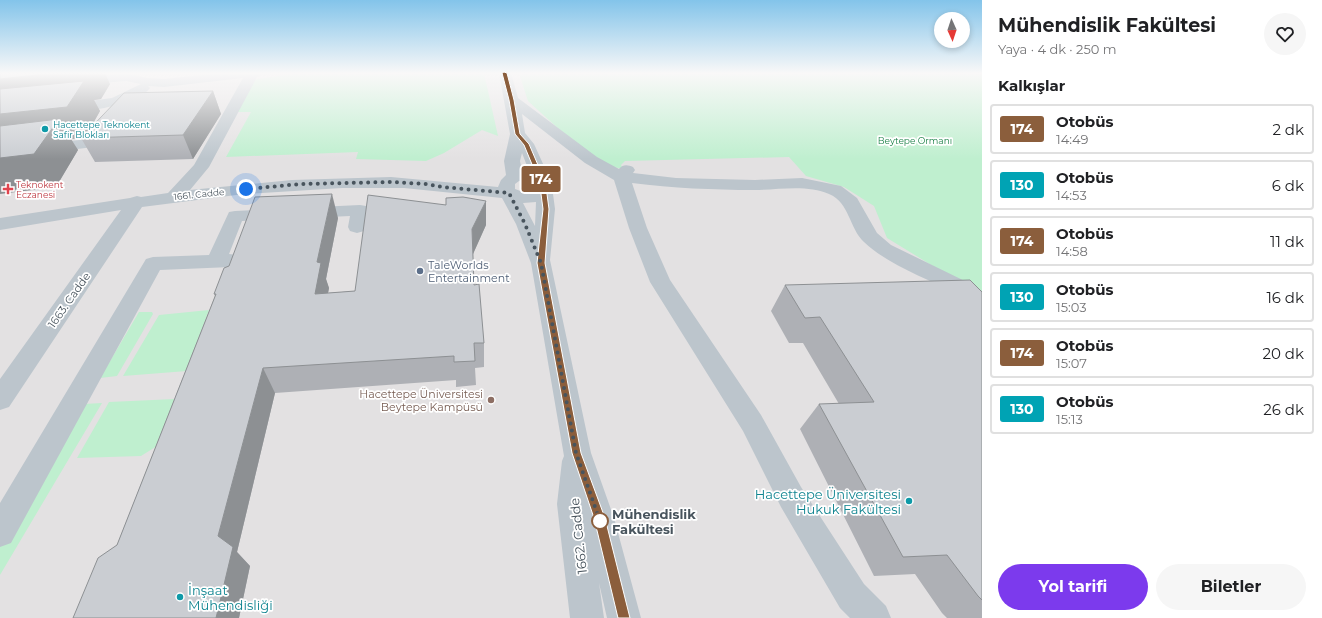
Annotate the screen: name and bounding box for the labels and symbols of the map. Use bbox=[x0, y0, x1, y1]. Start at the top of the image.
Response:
north arrow bbox=[934, 12, 970, 48]
place label: Hacettepe Teknokent Safir Blokları bbox=[53, 119, 150, 140]
marker: Hacettepe Teknokent Safir Blokları bbox=[40, 124, 50, 134]
park label: Beytepe Ormanı bbox=[878, 135, 952, 146]
line badge: 174 bbox=[518, 166, 564, 192]
place label: Teknokent Eczanesi bbox=[16, 179, 64, 200]
your location bbox=[236, 179, 256, 199]
marker: Teknokent Eczanesi bbox=[3, 184, 13, 194]
street label: 1661. Cadde bbox=[173, 186, 225, 202]
place label: TaleWorlds Entertainment bbox=[428, 258, 510, 285]
marker: TaleWorlds Entertainment bbox=[415, 266, 425, 276]
street label: 1663. Cadde bbox=[45, 269, 93, 330]
place label: Hacettepe Üniversitesi Beytepe Kampüsü bbox=[359, 387, 483, 414]
marker: Hacettepe Üniversitesi Beytepe Kampüsü bbox=[486, 395, 496, 405]
place label: Hacettepe Üniversitesi Hukuk Fakültesi bbox=[755, 486, 901, 517]
marker: Hacettepe Üniversitesi Hukuk Fakültesi bbox=[904, 496, 914, 506]
street label: 1662. Cadde bbox=[566, 497, 590, 575]
place label: Mühendislik Fakültesi bbox=[612, 506, 696, 537]
marker: Mühendislik Fakültesi bbox=[591, 512, 609, 530]
place label: İnşaat Mühendisliği bbox=[188, 582, 273, 613]
marker: İnşaat Mühendisliği bbox=[175, 592, 185, 602]

